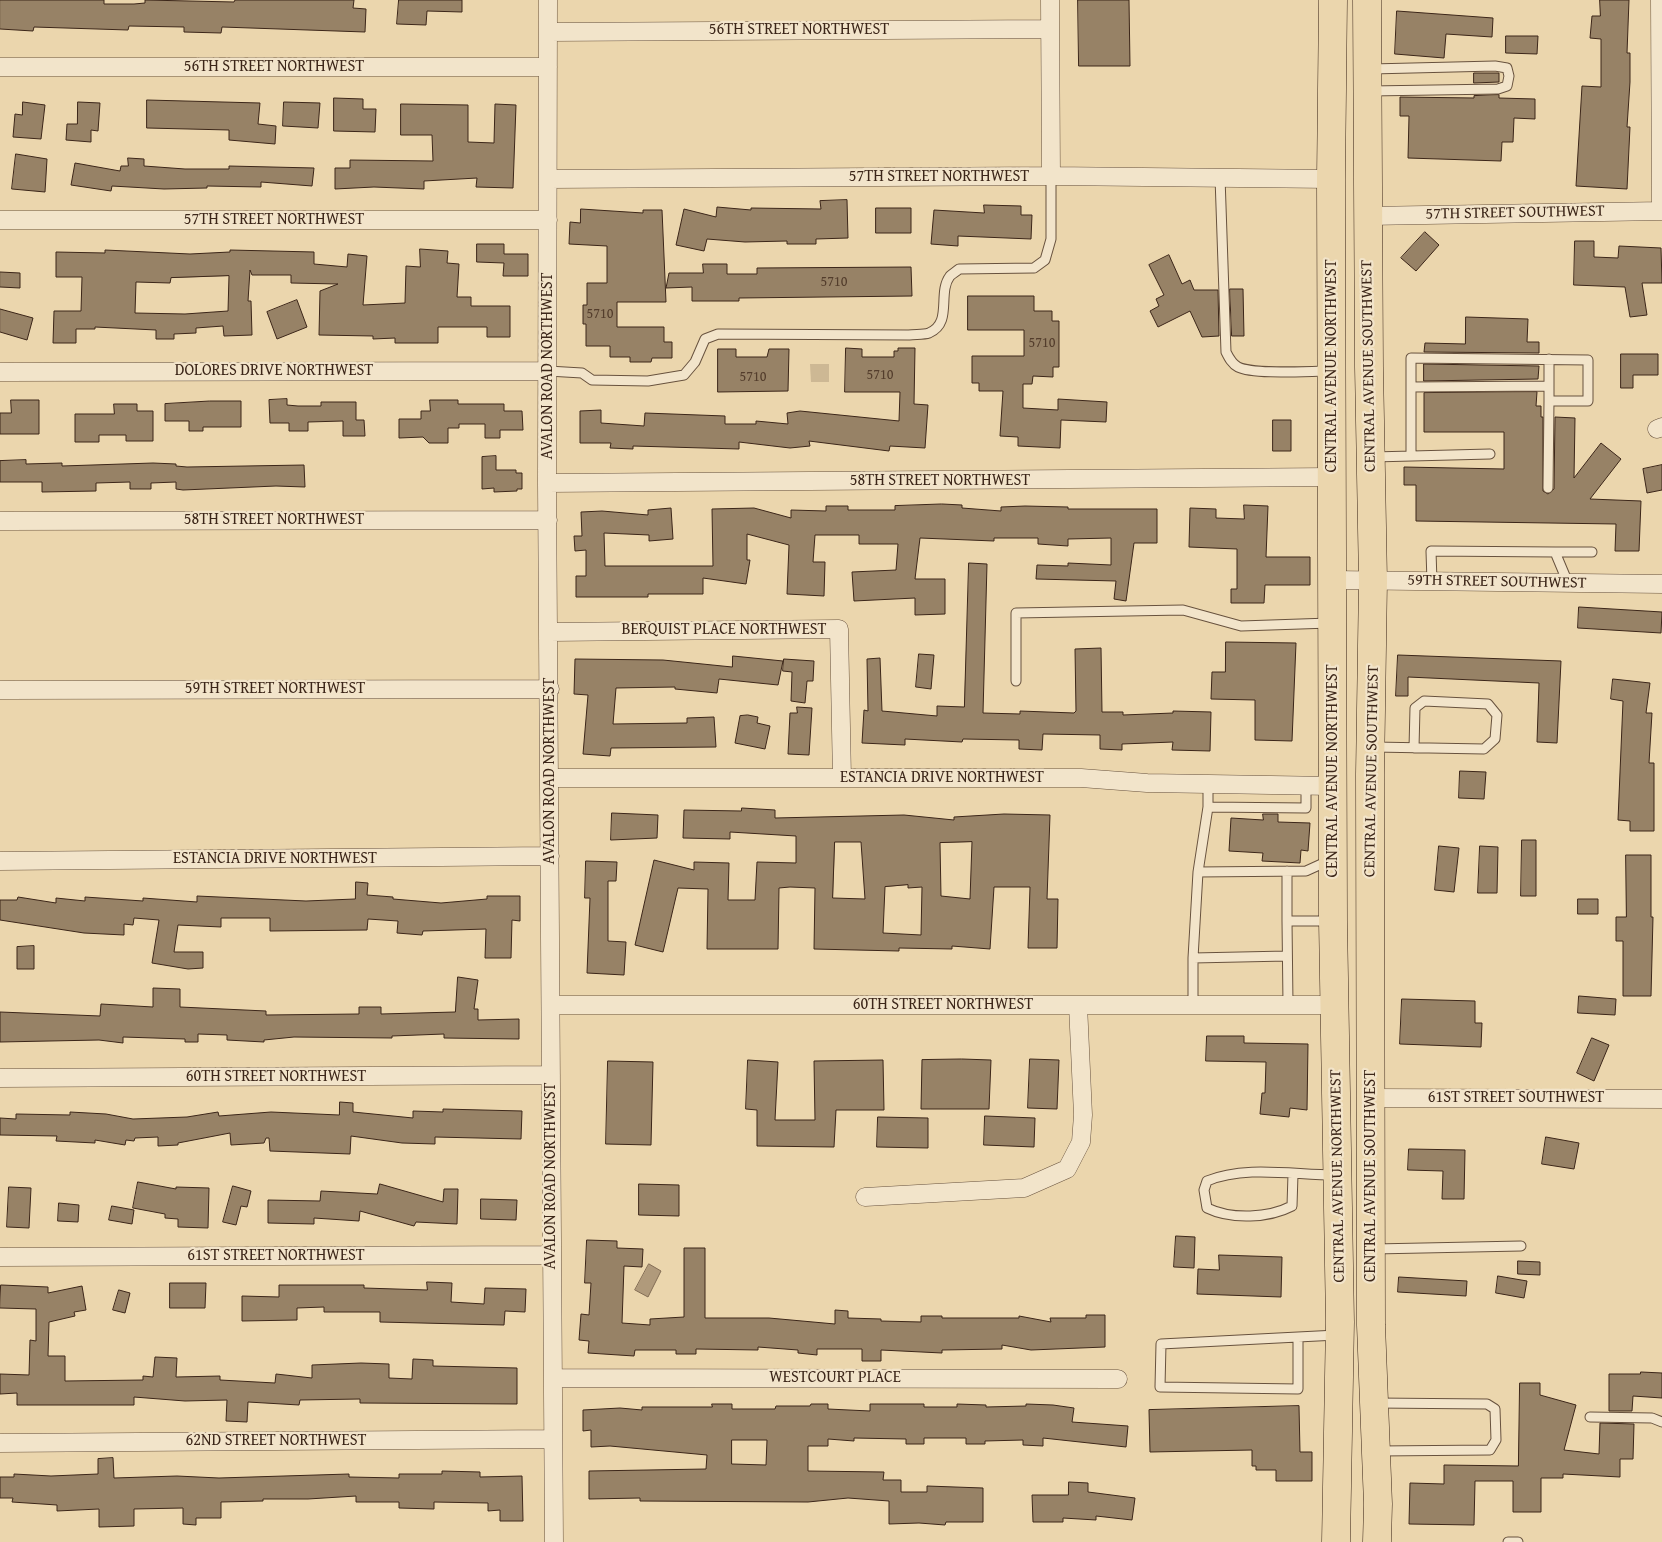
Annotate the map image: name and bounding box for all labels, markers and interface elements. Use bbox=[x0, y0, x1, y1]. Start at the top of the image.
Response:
street label: 56TH STREET NORTHWEST bbox=[709, 20, 889, 40]
street label: 56TH STREET NORTHWEST bbox=[184, 57, 364, 77]
street label: 57TH STREET NORTHWEST bbox=[849, 167, 1029, 187]
street label: 57TH STREET SOUTHWEST bbox=[1425, 202, 1605, 224]
street label: 57TH STREET NORTHWEST bbox=[184, 210, 364, 230]
street label: CENTRAL AVENUE NORTHWEST bbox=[1322, 259, 1342, 473]
street label: CENTRAL AVENUE SOUTHWEST bbox=[1358, 260, 1380, 472]
street label: AVALON ROAD NORTHWEST bbox=[538, 272, 558, 460]
house number: 5710 bbox=[821, 274, 847, 290]
house number: 5710 bbox=[587, 306, 613, 322]
house number: 5710 bbox=[1029, 335, 1055, 351]
street label: DOLORES DRIVE NORTHWEST bbox=[175, 361, 373, 381]
house number: 5710 bbox=[867, 367, 893, 383]
house number: 5710 bbox=[740, 369, 766, 385]
street label: 58TH STREET NORTHWEST bbox=[850, 471, 1030, 491]
street label: 58TH STREET NORTHWEST bbox=[184, 510, 364, 530]
street label: 59TH STREET SOUTHWEST bbox=[1407, 571, 1587, 593]
street label: BERQUIST PLACE NORTHWEST bbox=[621, 620, 827, 640]
street label: CENTRAL AVENUE NORTHWEST bbox=[1323, 664, 1343, 878]
street label: CENTRAL AVENUE SOUTHWEST bbox=[1361, 665, 1383, 877]
street label: AVALON ROAD NORTHWEST bbox=[540, 677, 560, 865]
street label: 59TH STREET NORTHWEST bbox=[185, 679, 365, 699]
street label: ESTANCIA DRIVE NORTHWEST bbox=[840, 768, 1044, 788]
street label: ESTANCIA DRIVE NORTHWEST bbox=[173, 849, 377, 869]
street label: 60TH STREET NORTHWEST bbox=[853, 995, 1033, 1015]
street label: 60TH STREET NORTHWEST bbox=[186, 1067, 366, 1087]
street label: CENTRAL AVENUE NORTHWEST bbox=[1327, 1069, 1349, 1283]
street label: CENTRAL AVENUE SOUTHWEST bbox=[1361, 1070, 1381, 1282]
street label: AVALON ROAD NORTHWEST bbox=[541, 1082, 561, 1270]
street label: 61ST STREET SOUTHWEST bbox=[1428, 1088, 1604, 1108]
street label: 61ST STREET NORTHWEST bbox=[187, 1246, 365, 1266]
street label: WESTCOURT PLACE bbox=[769, 1368, 901, 1388]
street label: 62ND STREET NORTHWEST bbox=[186, 1431, 366, 1451]

